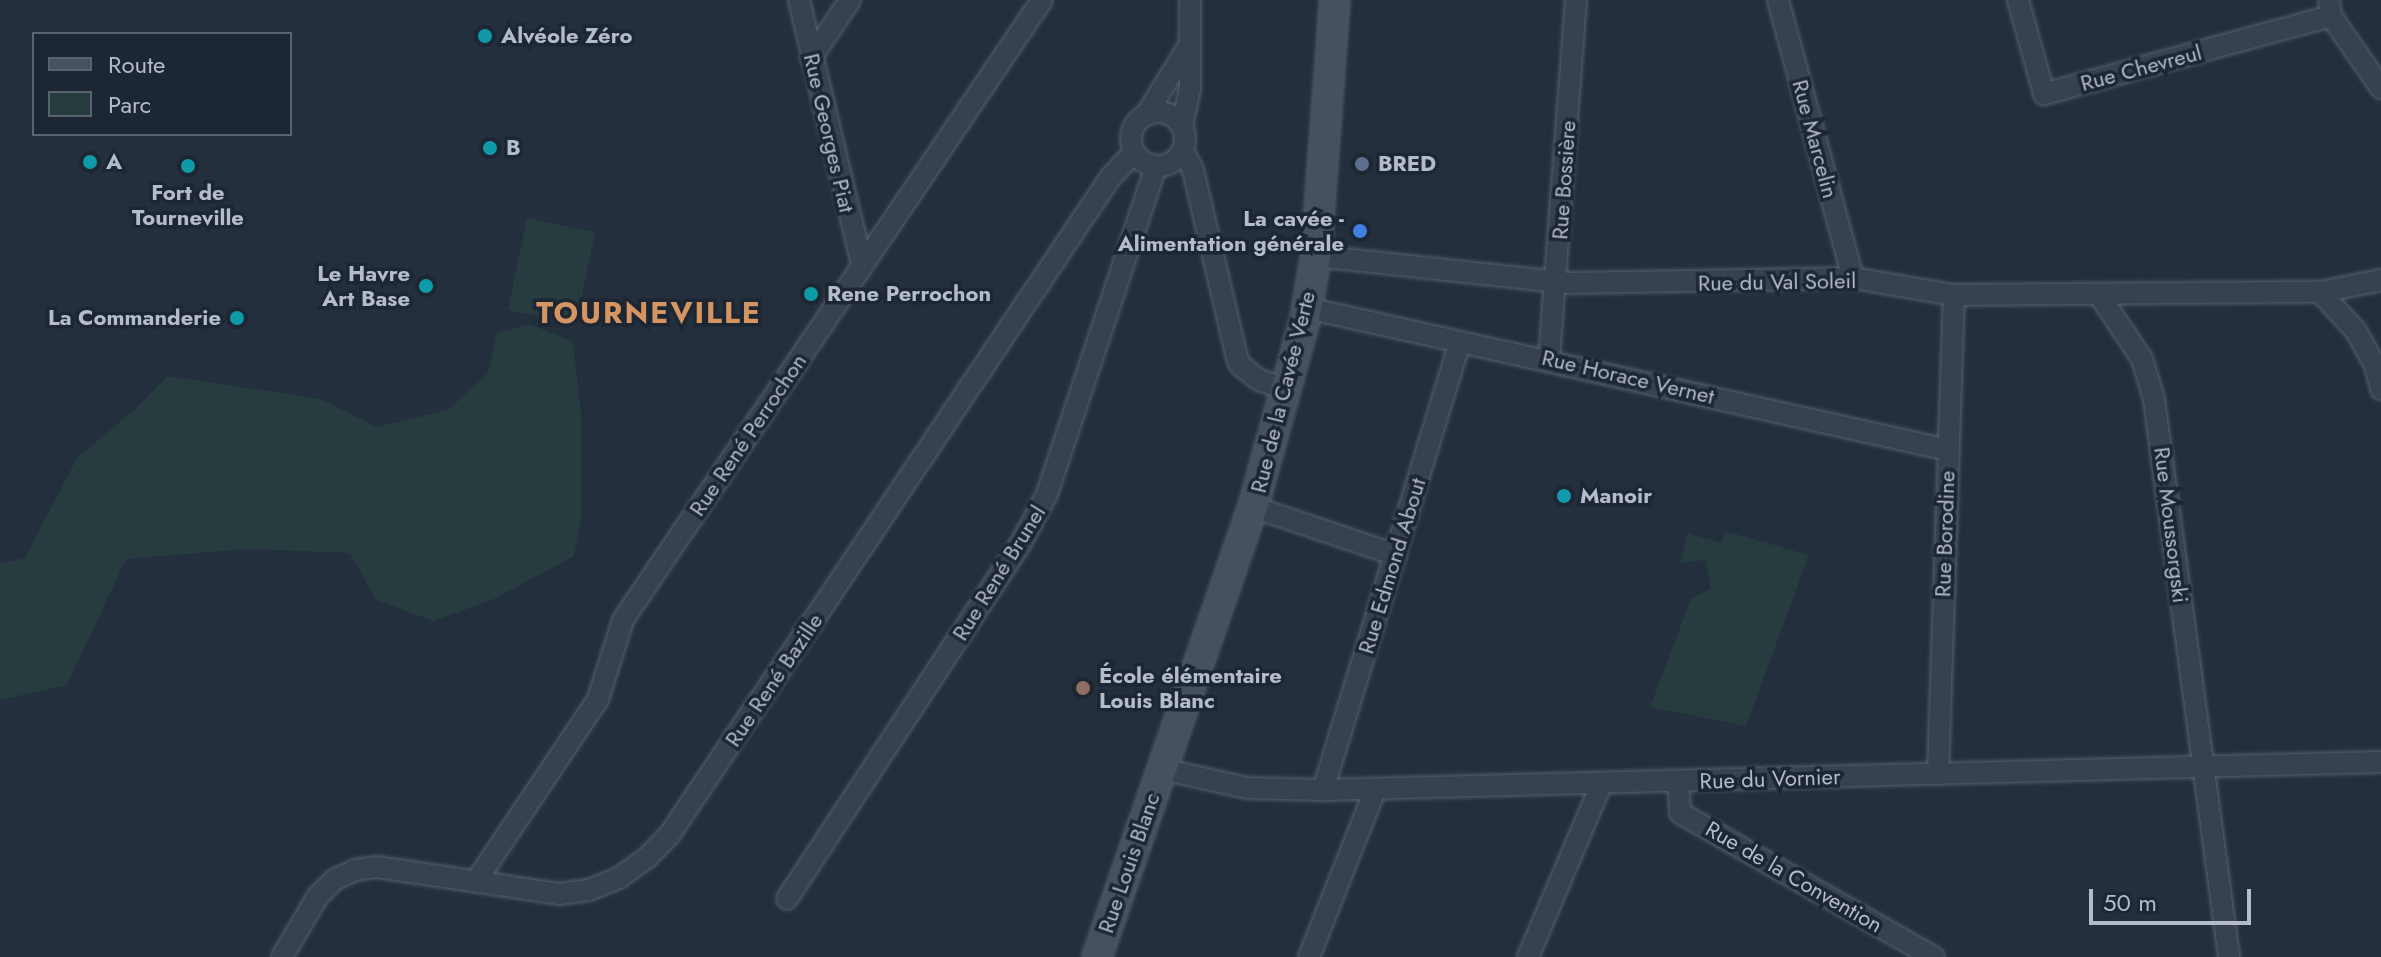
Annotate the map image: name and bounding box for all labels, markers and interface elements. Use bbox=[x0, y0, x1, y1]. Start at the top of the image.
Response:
place label: Alvéole Zéro bbox=[501, 23, 632, 49]
marker: Alvéole Zéro bbox=[476, 27, 494, 45]
legend bbox=[32, 32, 292, 136]
street label: Rue Chevreul bbox=[2078, 39, 2204, 97]
text: Route bbox=[108, 47, 165, 82]
street label: Rue Georges Piat bbox=[798, 51, 860, 215]
street label: Rue Marcelin bbox=[1787, 77, 1843, 201]
text: Parc bbox=[108, 87, 151, 122]
street label: Rue Bossière bbox=[1547, 120, 1581, 240]
place label: B bbox=[506, 135, 521, 161]
marker: B bbox=[481, 139, 499, 157]
place label: A bbox=[106, 149, 122, 175]
place label: BRED bbox=[1378, 151, 1436, 177]
marker: A bbox=[81, 153, 99, 171]
marker: BRED bbox=[1353, 155, 1371, 173]
marker: Fort de Tourneville bbox=[179, 157, 197, 175]
place label: Fort de Tourneville bbox=[132, 179, 244, 230]
place label: La cavée - Alimentation générale bbox=[1118, 205, 1344, 256]
marker: La cavée - Alimentation générale bbox=[1351, 222, 1369, 240]
place label: Le Havre Art Base bbox=[317, 260, 410, 312]
street label: Rue du Val Soleil bbox=[1698, 267, 1856, 297]
marker: Le Havre Art Base bbox=[417, 277, 435, 295]
place label: Rene Perrochon bbox=[827, 281, 991, 307]
marker: Rene Perrochon bbox=[802, 285, 820, 303]
street label: Rue de la Cavée Verte bbox=[1245, 288, 1321, 496]
district label: TOURNEVILLE bbox=[536, 295, 762, 331]
place label: La Commanderie bbox=[48, 305, 221, 331]
marker: La Commanderie bbox=[228, 309, 246, 327]
street label: Rue Horace Vernet bbox=[1539, 344, 1717, 410]
street label: Rue René Perrochon bbox=[684, 349, 812, 521]
street label: Rue Moussorgski bbox=[2148, 446, 2194, 604]
street label: Rue Borodine bbox=[1930, 470, 1960, 598]
street label: Rue Edmond About bbox=[1353, 475, 1431, 657]
place label: Manoir bbox=[1580, 483, 1652, 509]
marker: Manoir bbox=[1555, 487, 1573, 505]
street label: Rue René Brunel bbox=[947, 501, 1051, 645]
street label: Rue René Bazille bbox=[720, 608, 828, 752]
place label: École élémentaire Louis Blanc bbox=[1099, 662, 1282, 714]
marker: École élémentaire Louis Blanc bbox=[1074, 679, 1092, 697]
street label: Rue du Vornier bbox=[1699, 763, 1841, 795]
street label: Rue Louis Blanc bbox=[1093, 789, 1165, 937]
street label: Rue de la Convention bbox=[1701, 816, 1887, 938]
scale bar bbox=[2093, 873, 2255, 923]
text: 50 m bbox=[2103, 885, 2157, 920]

